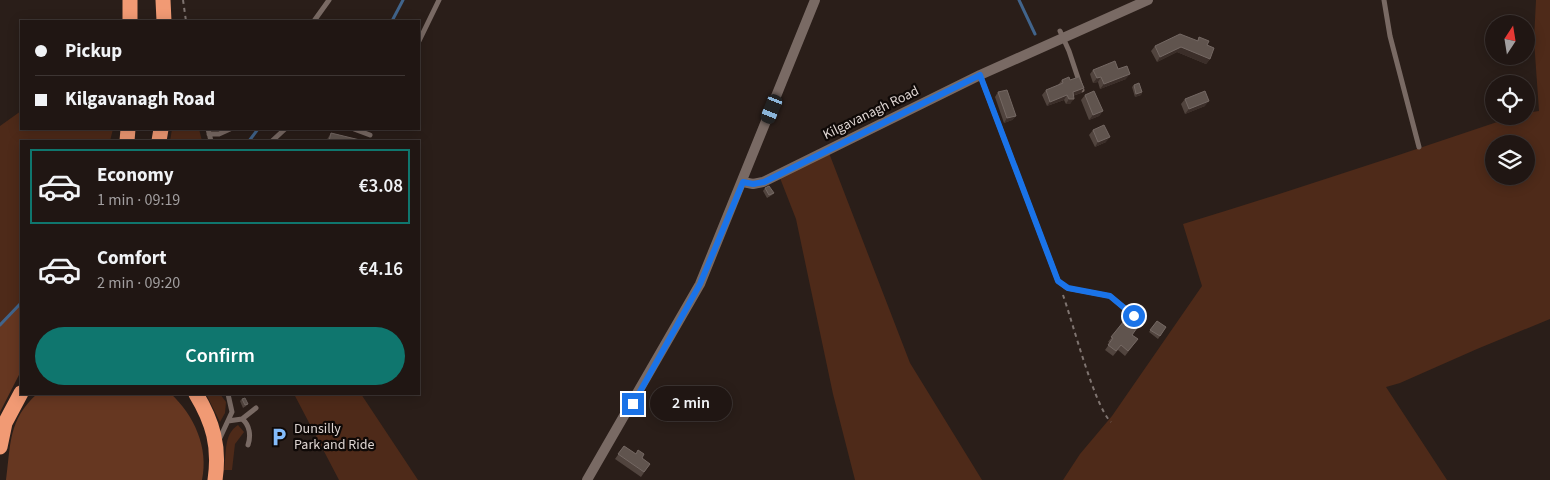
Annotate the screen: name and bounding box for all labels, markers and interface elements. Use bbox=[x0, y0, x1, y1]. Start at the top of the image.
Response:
north arrow bbox=[1485, 15, 1535, 65]
map controls bbox=[1485, 15, 1535, 185]
text: Pickup bbox=[65, 38, 122, 65]
button: locate bbox=[1485, 75, 1535, 125]
street label: Kilgavanagh Road bbox=[820, 81, 922, 145]
text: Kilgavanagh Road bbox=[65, 86, 215, 113]
car bbox=[759, 92, 784, 126]
button: layers bbox=[1485, 135, 1535, 185]
text: Economy bbox=[97, 162, 174, 189]
icon: car bbox=[37, 164, 82, 209]
text: €3.08 bbox=[359, 173, 403, 200]
text: 1 min · 09:19 bbox=[97, 189, 180, 211]
text: Comfort bbox=[97, 245, 167, 272]
icon: car bbox=[37, 247, 82, 292]
text: €4.16 bbox=[359, 256, 403, 283]
text: 2 min · 09:20 bbox=[97, 272, 180, 294]
route start bbox=[1123, 305, 1145, 327]
button: Confirm bbox=[35, 327, 405, 385]
callout: 2 min bbox=[650, 386, 733, 422]
text: 2 min bbox=[672, 392, 710, 414]
route end bbox=[622, 393, 644, 415]
place label: Dunsilly Park and Ride bbox=[294, 419, 374, 455]
parking icon: Dunsilly Park and Ride bbox=[268, 426, 290, 448]

